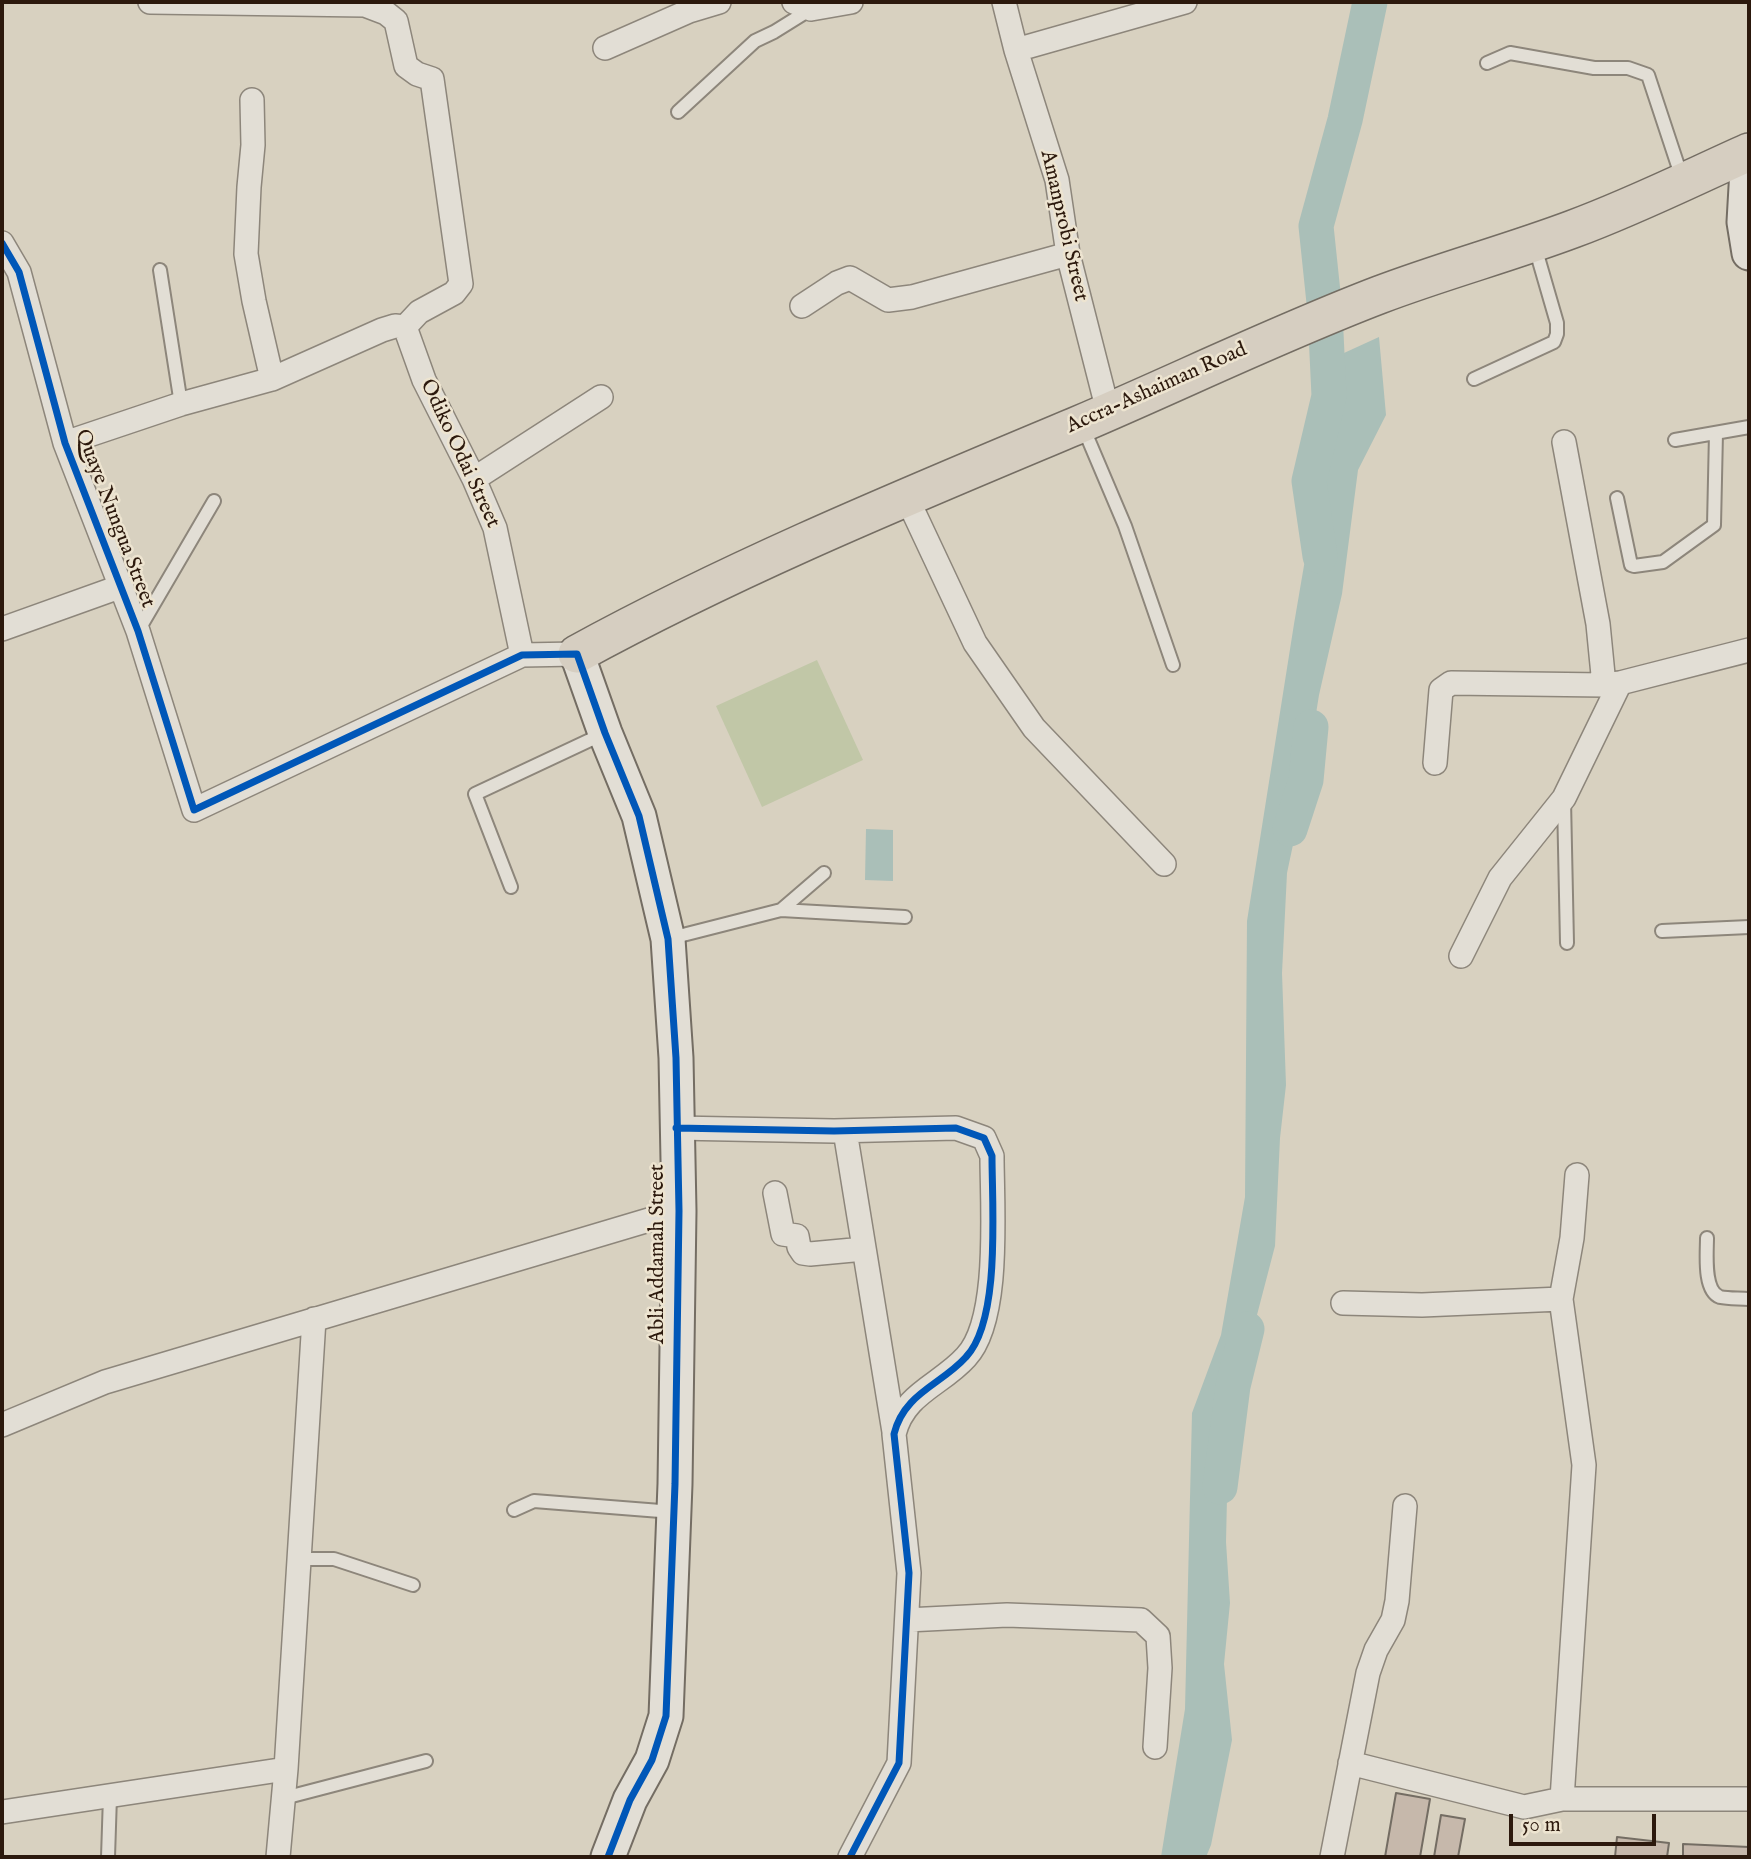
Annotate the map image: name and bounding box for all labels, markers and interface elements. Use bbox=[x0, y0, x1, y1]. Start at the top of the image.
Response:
street label: Amanprobi Street bbox=[1033, 148, 1093, 304]
street label: Accra-Ashaiman Road bbox=[1063, 338, 1251, 440]
street label: Odiko Odai Street bbox=[414, 376, 504, 532]
street label: Quaye Nungua Street bbox=[68, 426, 160, 612]
street label: Abli Addamah Street bbox=[646, 1164, 672, 1344]
scale bar bbox=[1513, 1800, 1660, 1844]
text: 50 m bbox=[1522, 1812, 1561, 1839]

